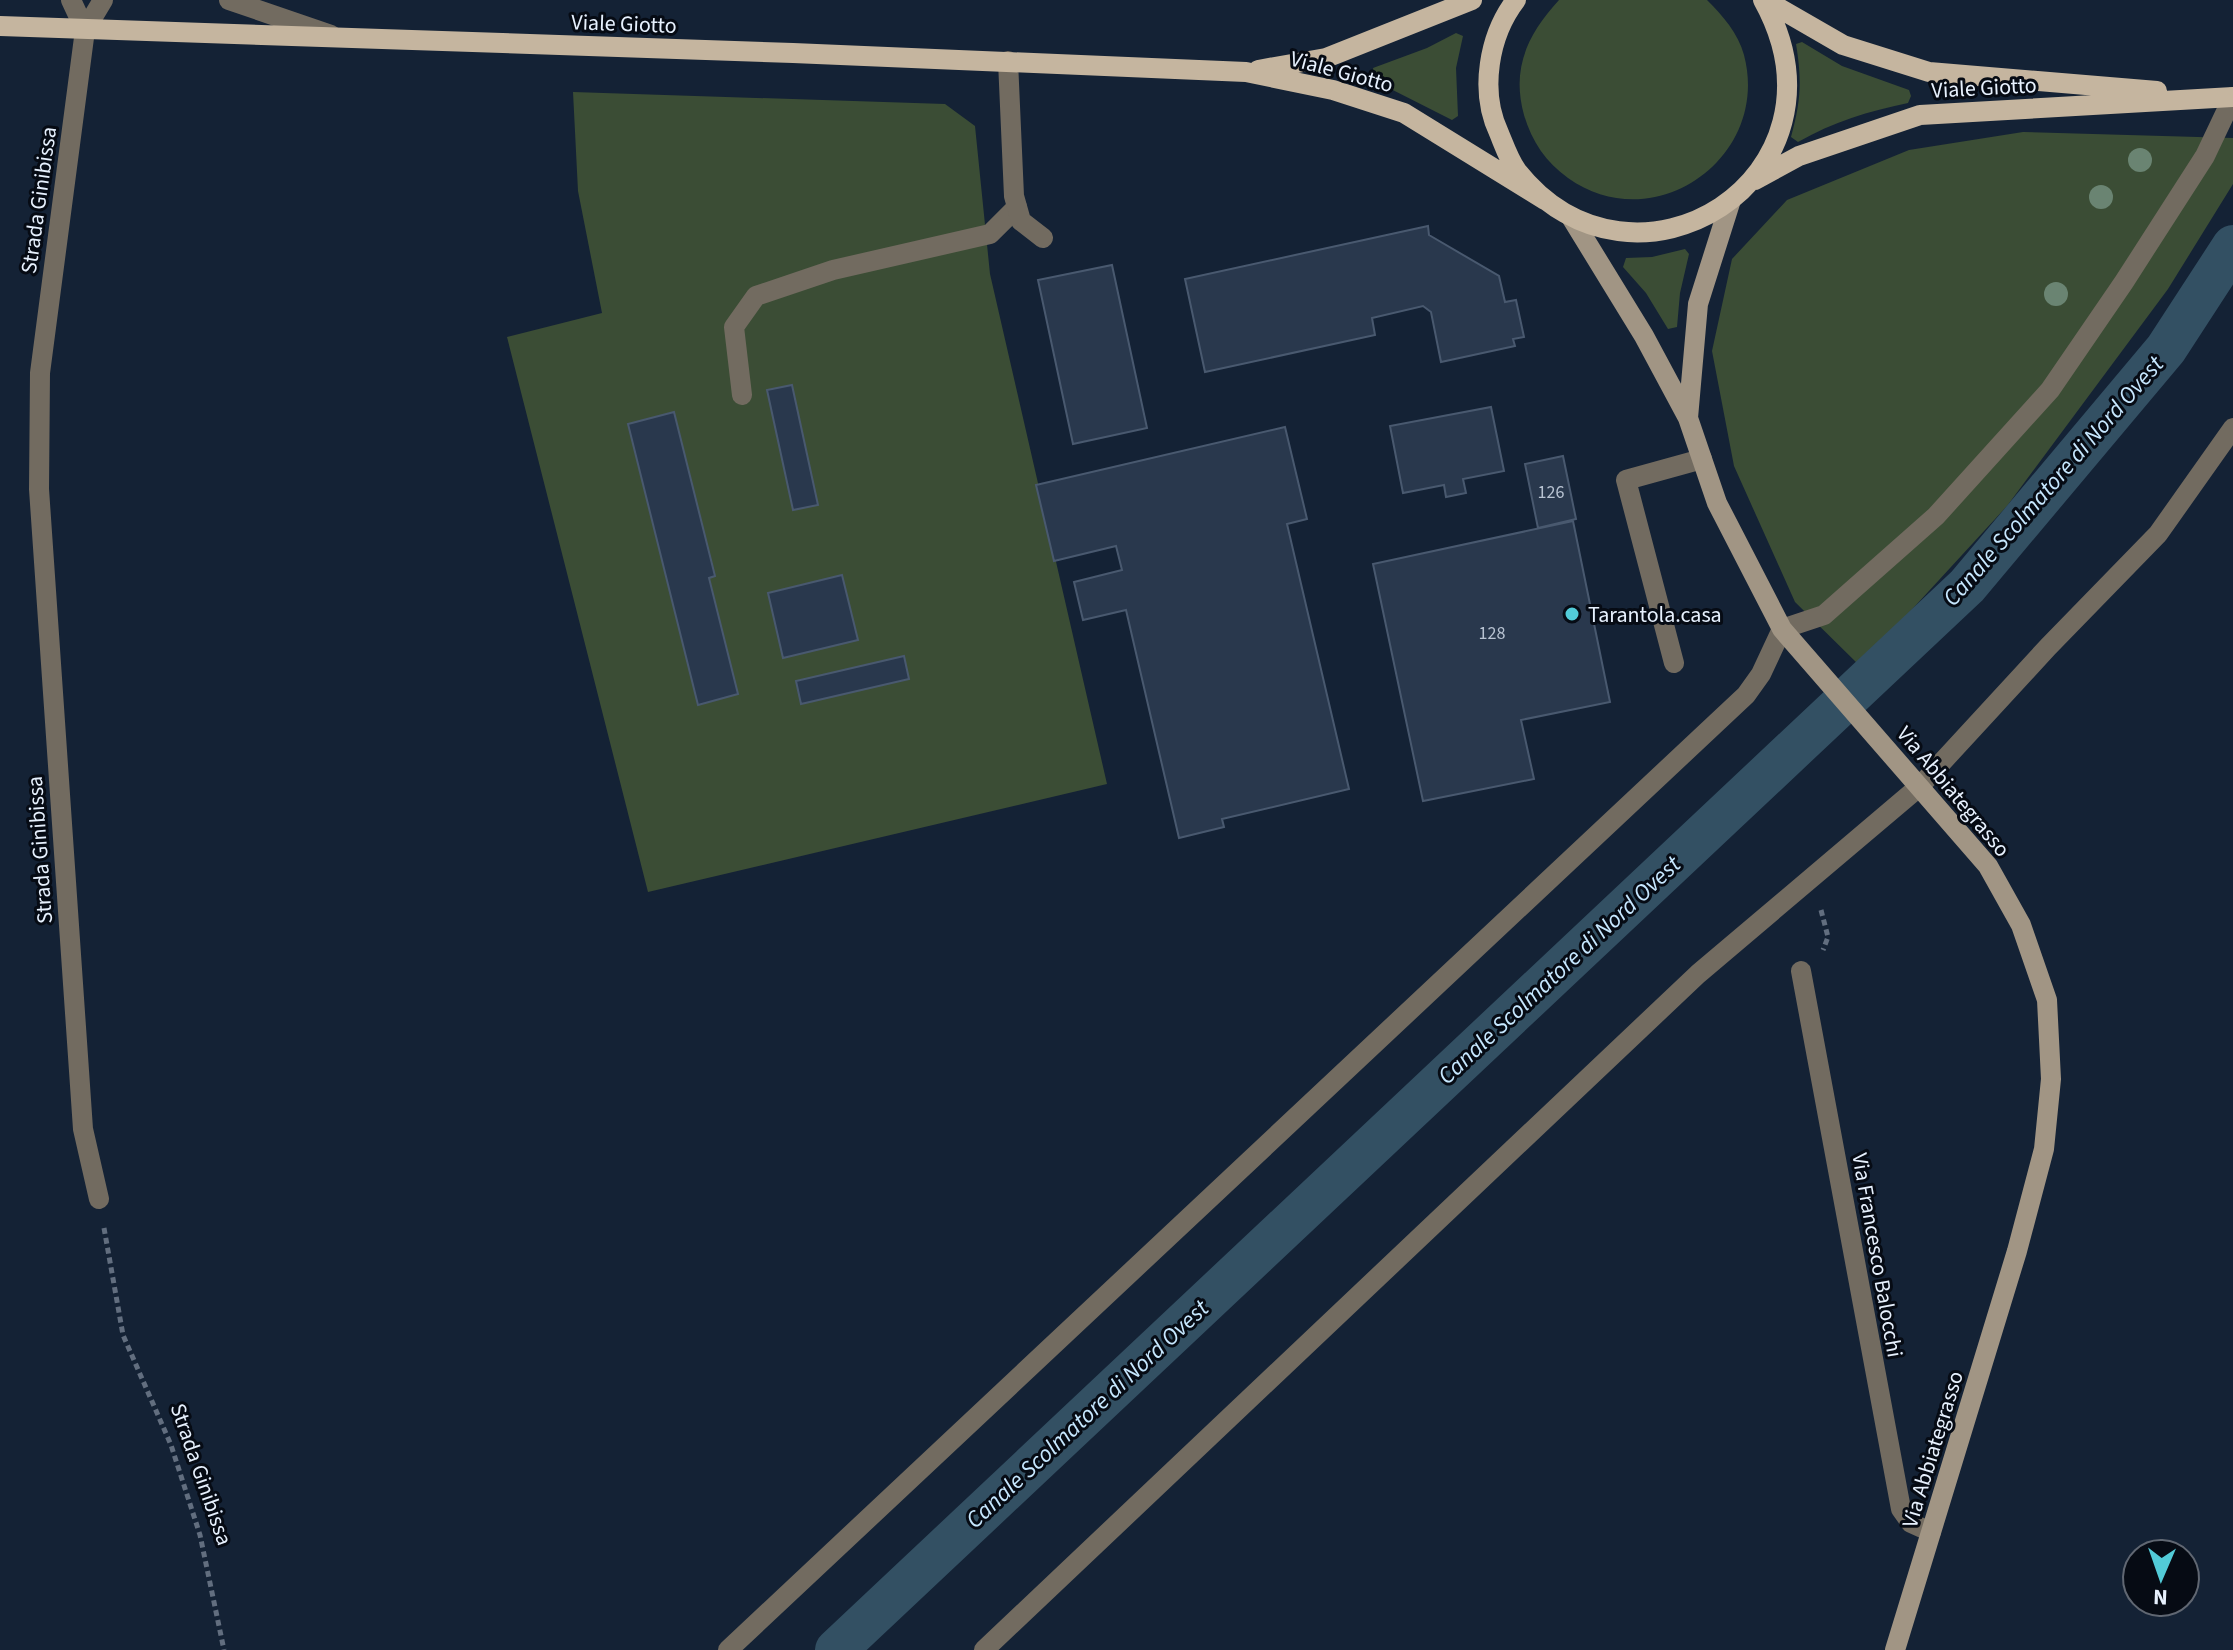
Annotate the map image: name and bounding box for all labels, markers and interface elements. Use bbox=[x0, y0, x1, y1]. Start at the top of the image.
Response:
street label: Viale Giotto bbox=[571, 6, 677, 42]
street label: Viale Giotto bbox=[1287, 43, 1397, 101]
street label: Viale Giotto bbox=[1931, 69, 2037, 107]
street label: Strada Ginibissa bbox=[13, 125, 65, 276]
water label: Canale Scolmatore di Nord Ovest bbox=[1935, 348, 2173, 614]
house number: 126 bbox=[1538, 480, 1564, 505]
place label: Tarantola.casa bbox=[1588, 599, 1722, 631]
marker: Tarantola.casa bbox=[1563, 605, 1581, 623]
house number: 128 bbox=[1479, 621, 1505, 646]
street label: Via Abbiategrasso bbox=[1889, 719, 2018, 864]
street label: Strada Ginibissa bbox=[19, 775, 61, 925]
water label: Canale Scolmatore di Nord Ovest bbox=[1430, 847, 1690, 1093]
street label: Via Francesco Balocchi bbox=[1843, 1150, 1911, 1360]
water label: Canale Scolmatore di Nord Ovest bbox=[958, 1291, 1218, 1537]
street label: Via Abbiategrasso bbox=[1894, 1367, 1972, 1532]
street label: Strada Ginibissa bbox=[162, 1399, 240, 1550]
north arrow bbox=[2121, 1538, 2201, 1618]
text: N bbox=[2152, 1581, 2168, 1613]

